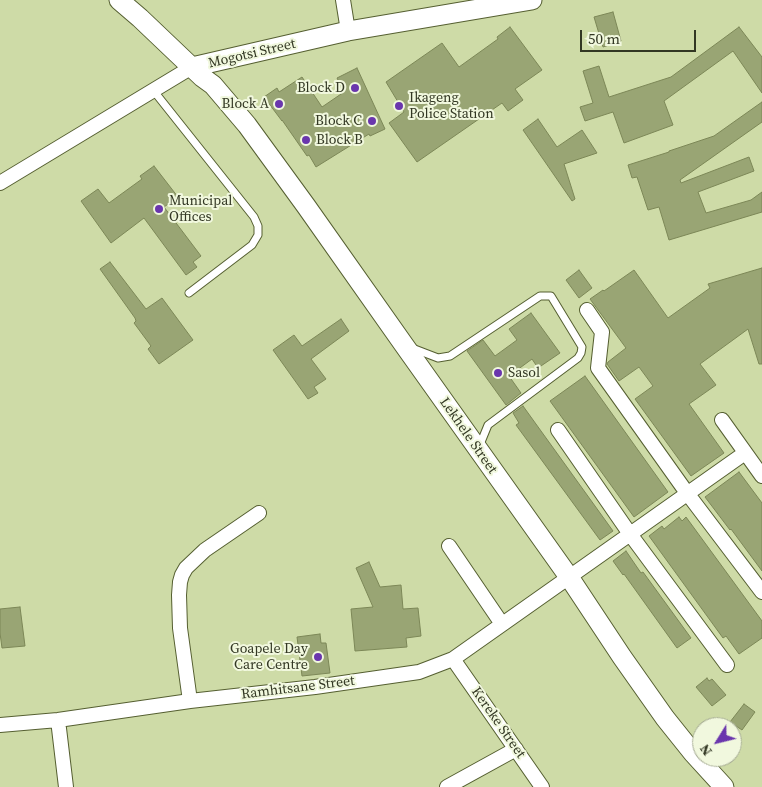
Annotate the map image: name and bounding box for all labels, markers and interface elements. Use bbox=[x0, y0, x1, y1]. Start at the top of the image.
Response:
scale bar bbox=[582, 20, 698, 52]
text: 50 m bbox=[588, 28, 620, 49]
street label: Mogotsi Street bbox=[207, 36, 297, 72]
place label: Block D bbox=[297, 80, 345, 96]
marker: Block D bbox=[349, 82, 361, 94]
place label: Ikageng Police Station bbox=[409, 90, 494, 122]
place label: Block A bbox=[222, 96, 269, 112]
marker: Block A bbox=[273, 98, 285, 110]
marker: Ikageng Police Station bbox=[393, 100, 405, 112]
place label: Block C bbox=[315, 113, 362, 129]
marker: Block C bbox=[366, 115, 378, 127]
place label: Block B bbox=[316, 132, 363, 148]
marker: Block B bbox=[300, 134, 312, 146]
place label: Municipal Offices bbox=[169, 193, 232, 226]
marker: Municipal Offices bbox=[153, 203, 165, 215]
place label: Sasol bbox=[508, 365, 540, 381]
marker: Sasol bbox=[492, 367, 504, 379]
street label: Lekhele Street bbox=[436, 395, 500, 477]
place label: Goapele Day Care Centre bbox=[230, 641, 308, 674]
marker: Goapele Day Care Centre bbox=[312, 651, 324, 663]
street label: Ramhitsane Street bbox=[240, 673, 356, 703]
street label: Kereke Street bbox=[467, 684, 529, 762]
north arrow bbox=[692, 717, 742, 767]
text: N bbox=[695, 740, 717, 760]

